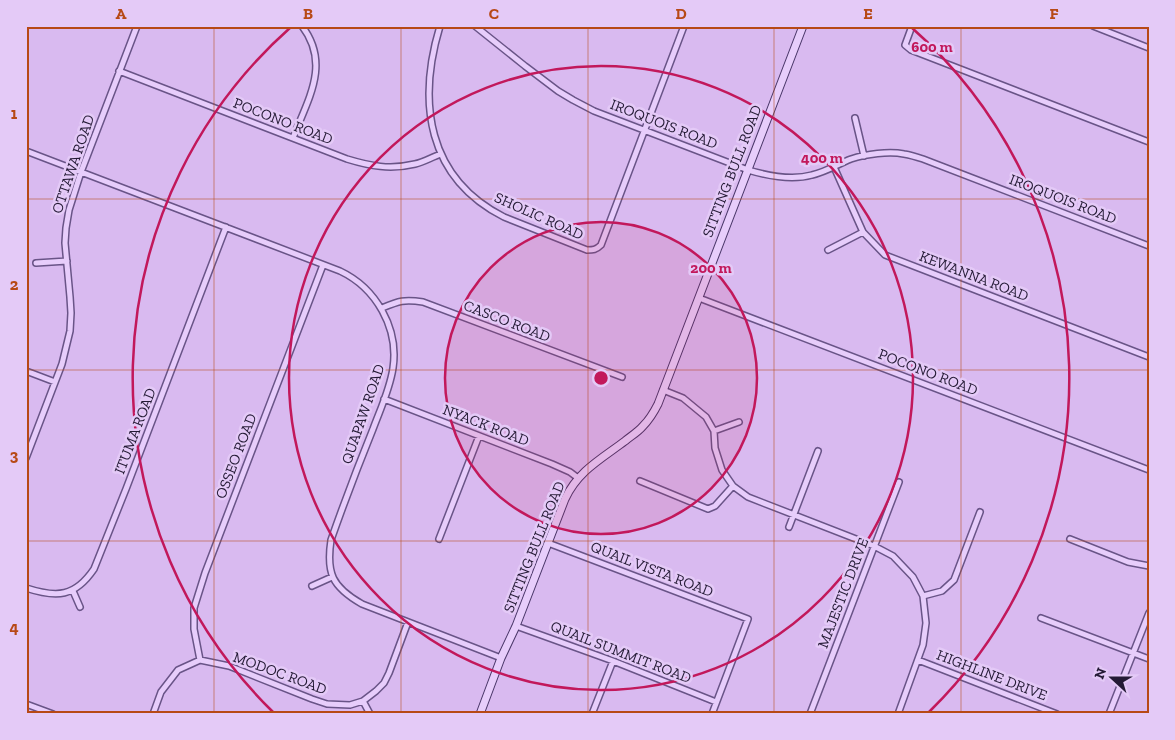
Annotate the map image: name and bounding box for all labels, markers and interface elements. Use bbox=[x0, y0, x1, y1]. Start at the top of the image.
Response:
text: A bbox=[116, 4, 127, 23]
text: B bbox=[303, 4, 313, 23]
text: C bbox=[489, 4, 499, 23]
text: D bbox=[675, 4, 687, 23]
text: E bbox=[863, 4, 873, 23]
text: F bbox=[1049, 4, 1059, 23]
text: 600 m bbox=[911, 38, 953, 56]
street label: POCONO ROAD bbox=[231, 94, 335, 148]
street label: IROQUOIS ROAD bbox=[608, 95, 720, 153]
street label: SITTING BULL ROAD bbox=[699, 102, 765, 240]
text: 1 bbox=[11, 104, 18, 123]
street label: OTTAWA ROAD bbox=[48, 112, 98, 216]
text: 400 m bbox=[801, 149, 843, 167]
street label: IROQUOIS ROAD bbox=[1007, 170, 1119, 228]
street label: SHOLIC ROAD bbox=[492, 188, 586, 244]
street label: KEWANNA ROAD bbox=[917, 247, 1031, 305]
text: 200 m bbox=[690, 259, 732, 277]
text: 2 bbox=[10, 275, 19, 294]
street label: CASCO ROAD bbox=[461, 296, 553, 346]
street label: POCONO ROAD bbox=[876, 345, 980, 399]
street label: QUAPAW ROAD bbox=[338, 362, 388, 466]
centre of rings bbox=[592, 369, 610, 387]
street label: ITUMA ROAD bbox=[110, 385, 160, 477]
street label: NYACK ROAD bbox=[440, 400, 532, 450]
street label: OSSEO ROAD bbox=[211, 411, 261, 501]
text: 3 bbox=[10, 446, 19, 465]
street label: SITTING BULL ROAD bbox=[499, 479, 569, 615]
street label: MAJESTIC DRIVE bbox=[814, 535, 872, 651]
street label: QUAIL VISTA ROAD bbox=[588, 537, 716, 601]
street label: QUAIL SUMMIT ROAD bbox=[548, 617, 694, 687]
text: 4 bbox=[9, 618, 19, 637]
street label: HIGHLINE DRIVE bbox=[934, 646, 1050, 704]
street label: MODOC ROAD bbox=[231, 648, 329, 698]
north arrow bbox=[1088, 652, 1138, 702]
text: N bbox=[1090, 665, 1110, 682]

